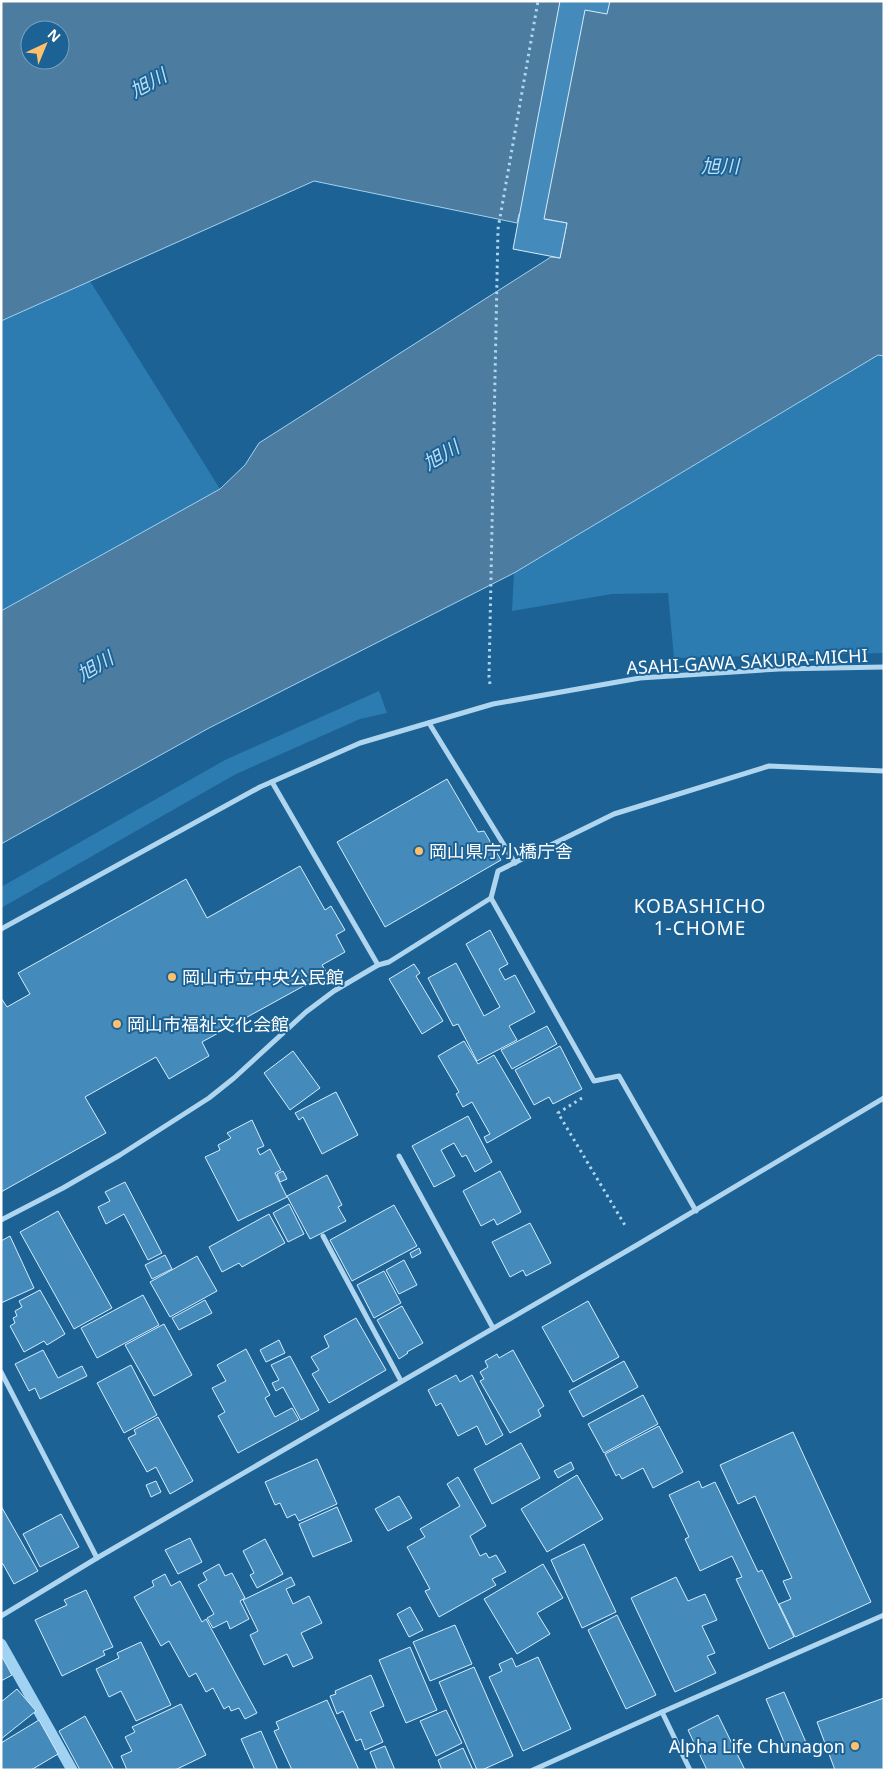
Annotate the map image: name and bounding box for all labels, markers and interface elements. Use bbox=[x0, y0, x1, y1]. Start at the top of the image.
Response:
north arrow bbox=[20, 20, 70, 70]
text: N bbox=[44, 24, 65, 46]
water label: 旭川 bbox=[125, 61, 173, 104]
water label: 旭川 bbox=[701, 153, 741, 179]
water label: 旭川 bbox=[418, 433, 466, 476]
street label: ASAHI-GAWA SAKURA-MICHI bbox=[626, 643, 868, 679]
water label: 旭川 bbox=[72, 644, 120, 687]
place label: 岡山県庁小橋庁舎 bbox=[429, 839, 573, 863]
marker: 岡山県庁小橋庁舎 bbox=[413, 845, 425, 857]
district label: KOBASHICHO 1-CHOME bbox=[634, 893, 766, 941]
place label: 岡山市立中央公民館 bbox=[182, 965, 344, 989]
marker: 岡山市立中央公民館 bbox=[166, 971, 178, 983]
place label: 岡山市福祉文化会館 bbox=[127, 1012, 289, 1036]
marker: 岡山市福祉文化会館 bbox=[111, 1018, 123, 1030]
place label: Alpha Life Chunagon bbox=[669, 1734, 845, 1758]
marker: Alpha Life Chunagon bbox=[849, 1740, 861, 1752]

